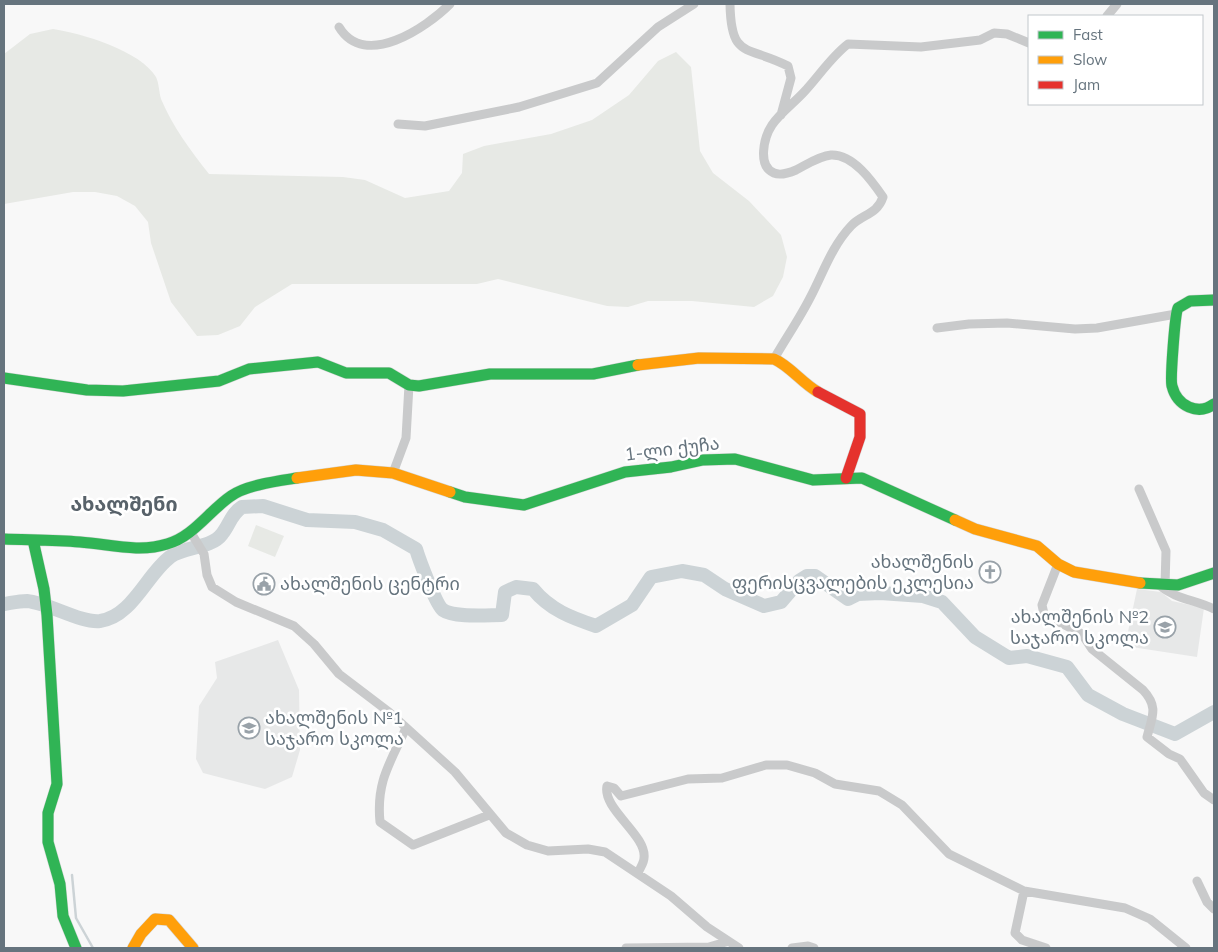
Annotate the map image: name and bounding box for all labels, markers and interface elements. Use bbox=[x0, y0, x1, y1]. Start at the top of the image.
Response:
legend bbox=[1028, 15, 1203, 105]
text: Fast bbox=[1073, 25, 1103, 44]
text: Slow bbox=[1073, 50, 1107, 69]
text: Jam bbox=[1073, 75, 1100, 94]
street label: 1-ლი ქუჩა bbox=[623, 431, 721, 466]
district label: ახალშენი bbox=[70, 491, 178, 516]
place label: ახალშენის ფერისცვალების ეკლესია bbox=[732, 550, 974, 594]
church icon: ახალშენის ფერისცვალების ეკლესია bbox=[978, 560, 1002, 584]
public building icon: ახალშენის ცენტრი bbox=[252, 572, 276, 596]
place label: ახალშენის ცენტრი bbox=[280, 572, 460, 595]
place label: ახალშენის №2 საჯარო სკოლა bbox=[1010, 605, 1149, 649]
school or university icon: ახალშენის №2 საჯარო სკოლა bbox=[1153, 615, 1177, 639]
place label: ახალშენის №1 საჯარო სკოლა bbox=[265, 706, 404, 750]
school or university icon: ახალშენის №1 საჯარო სკოლა bbox=[237, 716, 261, 740]

